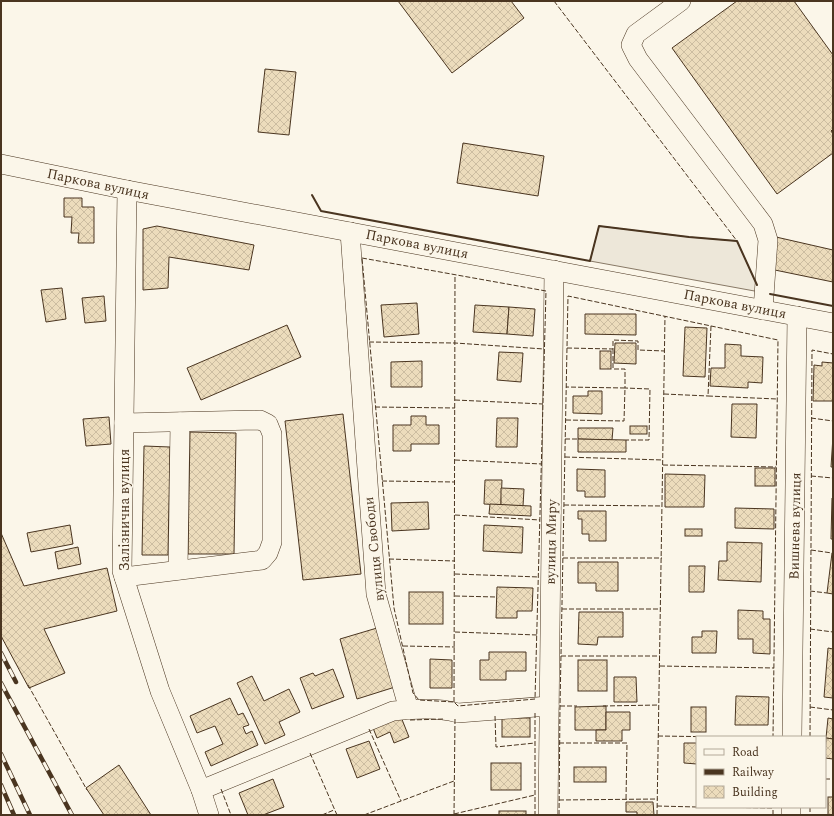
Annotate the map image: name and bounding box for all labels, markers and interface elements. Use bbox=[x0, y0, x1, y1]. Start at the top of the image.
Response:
street label: Паркова вулиця bbox=[45, 163, 151, 205]
street label: Паркова вулиця bbox=[364, 224, 470, 264]
street label: Паркова вулиця bbox=[682, 284, 788, 324]
street label: Залізнична вулиця bbox=[114, 449, 135, 571]
street label: Вишнева вулиця bbox=[784, 472, 806, 580]
street label: вулиця Свободи bbox=[358, 496, 390, 602]
street label: вулиця Миру bbox=[540, 498, 562, 585]
legend bbox=[696, 736, 826, 808]
text: Road bbox=[732, 743, 759, 762]
text: Railway bbox=[732, 763, 775, 782]
text: Building bbox=[732, 783, 778, 802]

